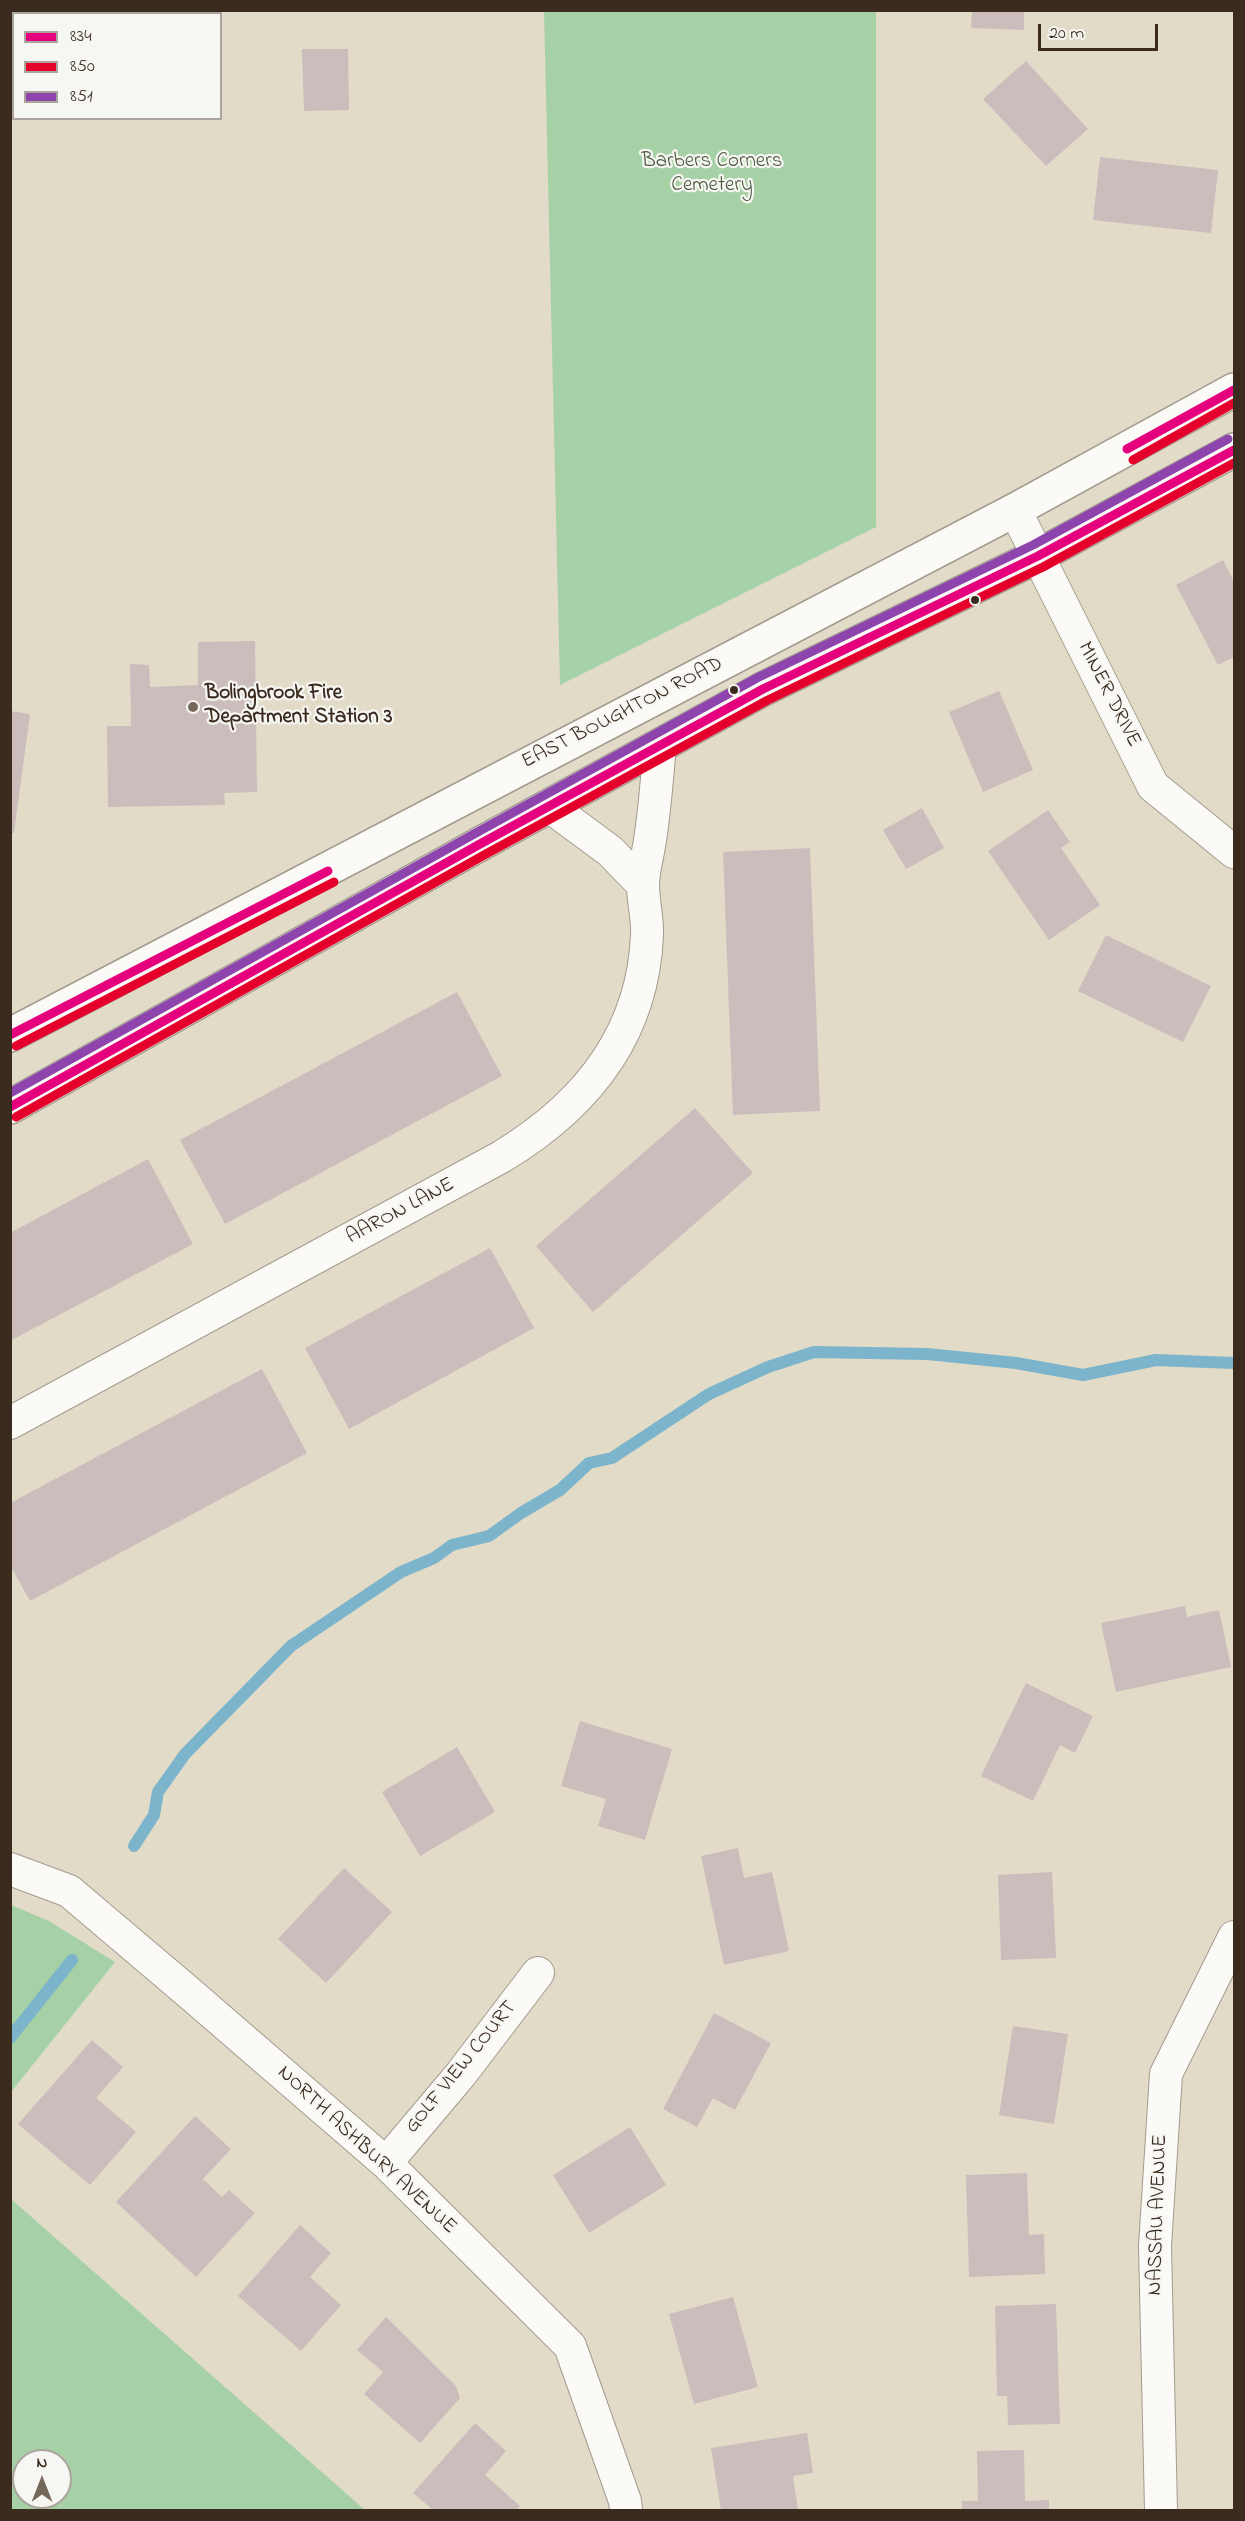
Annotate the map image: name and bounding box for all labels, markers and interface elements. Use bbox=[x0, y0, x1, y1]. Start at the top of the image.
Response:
legend bbox=[12, 12, 222, 120]
scale bar bbox=[1041, 12, 1161, 50]
text: 20 m bbox=[1049, 21, 1084, 47]
text: 834 bbox=[70, 24, 92, 50]
text: 850 bbox=[70, 54, 95, 80]
text: 851 bbox=[70, 84, 93, 110]
park label: Barbers Corners Cemetery bbox=[642, 150, 782, 200]
unlabelled marker bbox=[969, 594, 981, 606]
street label: MINER DRIVE bbox=[1071, 638, 1145, 752]
street label: EAST BOUGHTON ROAD bbox=[518, 652, 728, 776]
place label: Bolingbrook Fire Department Station 3 bbox=[205, 682, 392, 732]
unlabelled marker bbox=[728, 684, 740, 696]
marker: Bolingbrook Fire Department Station 3 bbox=[186, 700, 200, 714]
street label: AARON LANE bbox=[343, 1173, 459, 1251]
street label: GOLF VIEW COURT bbox=[401, 1996, 523, 2140]
street label: NORTH ASHBURY AVENUE bbox=[271, 2061, 461, 2241]
street label: NASSAU AVENUE bbox=[1144, 2134, 1174, 2296]
north arrow bbox=[12, 2449, 72, 2509]
text: N bbox=[37, 2451, 47, 2475]

